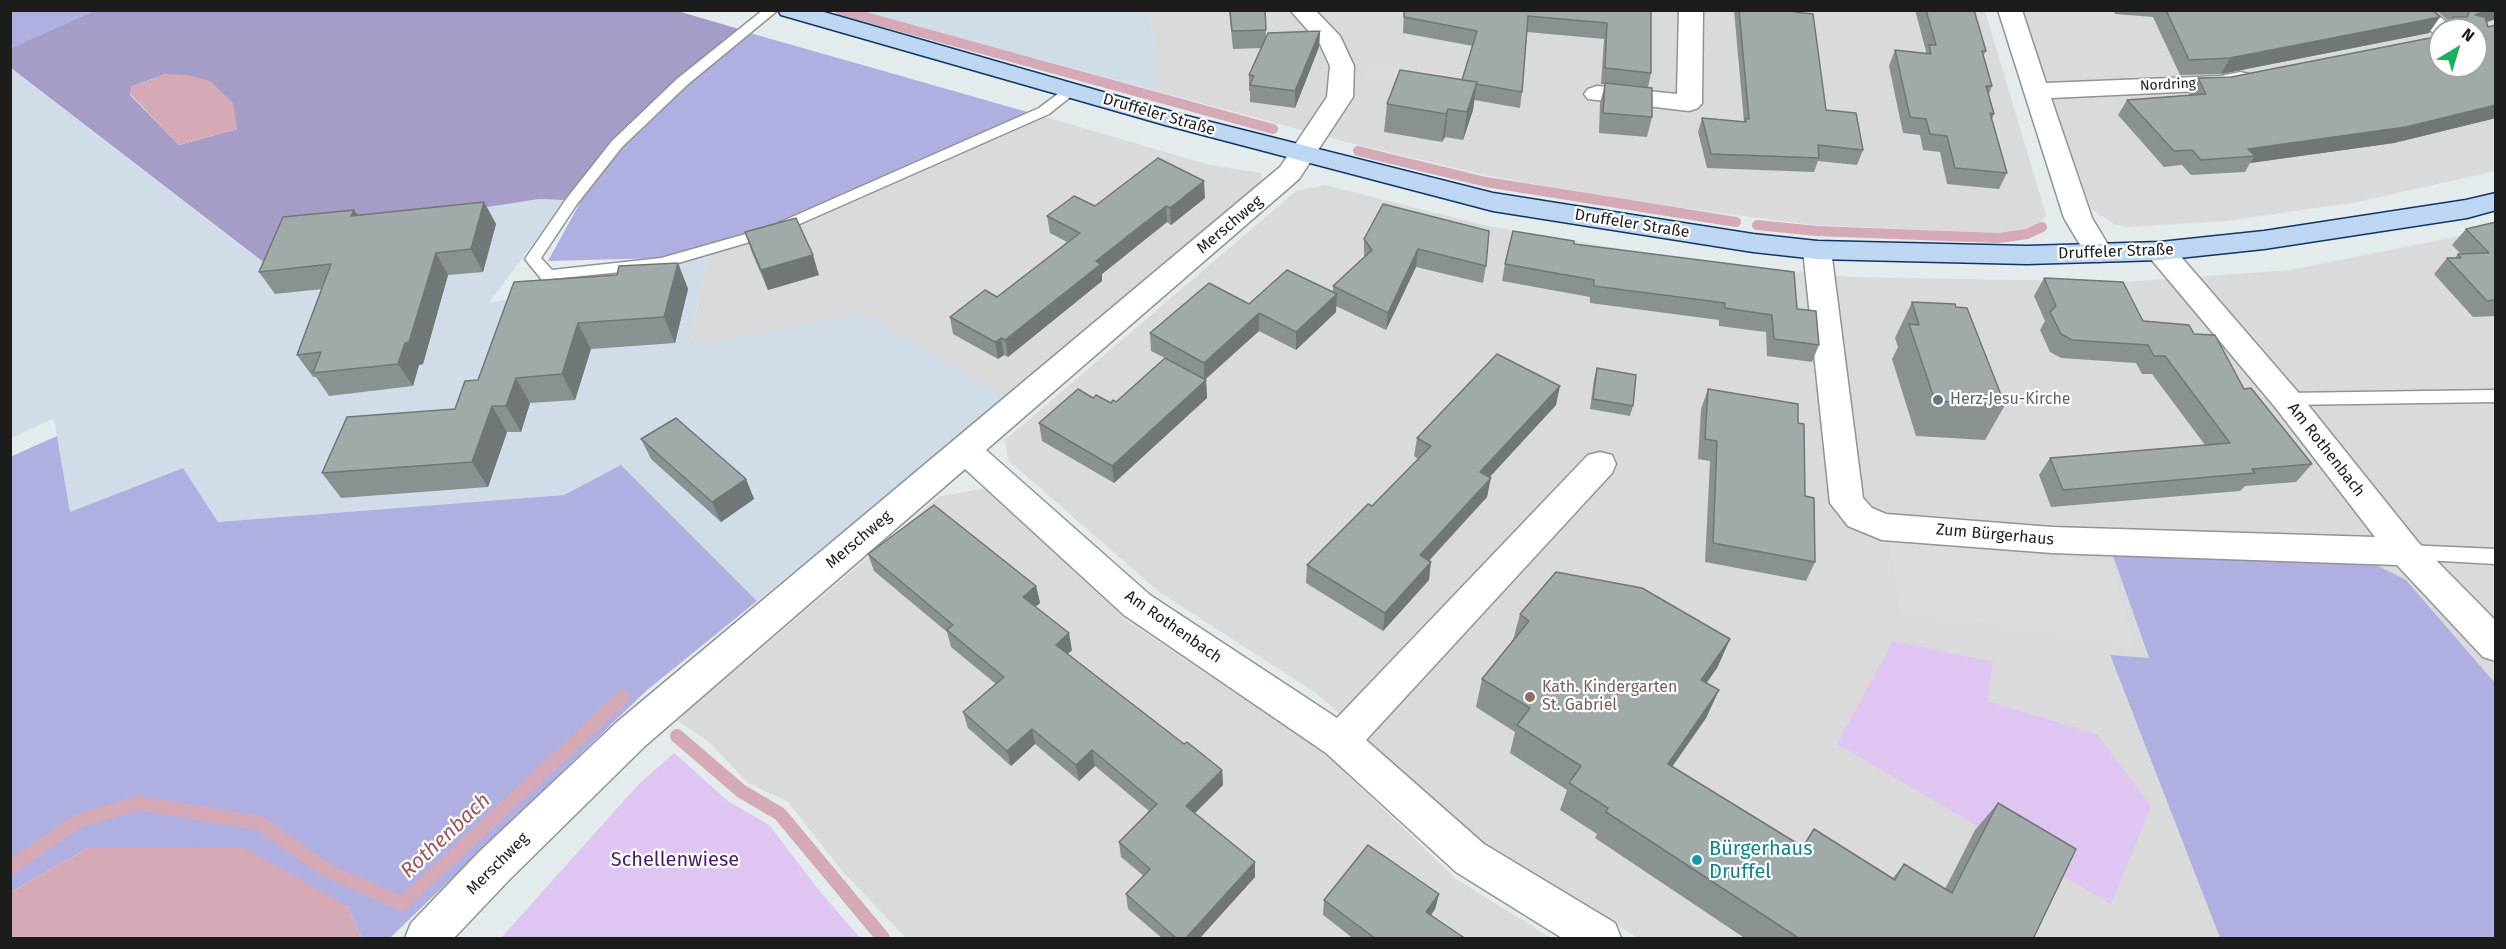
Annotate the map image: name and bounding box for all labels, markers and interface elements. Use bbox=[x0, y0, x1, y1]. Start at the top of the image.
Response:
north arrow bbox=[2428, 18, 2488, 78]
text: N bbox=[2458, 24, 2478, 46]
street label: Nordring bbox=[2140, 75, 2196, 95]
street label: Druffeler Straße bbox=[1101, 90, 1217, 140]
street label: Merschweg bbox=[1193, 192, 1267, 258]
street label: Druffeler Straße bbox=[1573, 205, 1691, 243]
street label: Druffeler Straße bbox=[2058, 240, 2174, 264]
place label: Herz-Jesu-Kirche bbox=[1950, 390, 2071, 410]
marker: Herz-Jesu-Kirche bbox=[1931, 393, 1945, 407]
street label: Am Rothenbach bbox=[2283, 399, 2369, 501]
street label: Merschweg bbox=[822, 507, 896, 573]
street label: Zum Bürgerhaus bbox=[1935, 520, 2055, 550]
street label: Am Rothenbach bbox=[1121, 586, 1225, 668]
place label: Kath. Kindergarten St. Gabriel bbox=[1542, 678, 1677, 716]
marker: Kath. Kindergarten St. Gabriel bbox=[1523, 690, 1537, 704]
water label: Rothenbach bbox=[396, 788, 496, 884]
street label: Merschweg bbox=[463, 829, 533, 899]
place label: Bürgerhaus Druffel bbox=[1709, 837, 1812, 884]
park label: Schellenwiese bbox=[611, 848, 739, 872]
marker: Bürgerhaus Druffel bbox=[1690, 853, 1704, 867]

